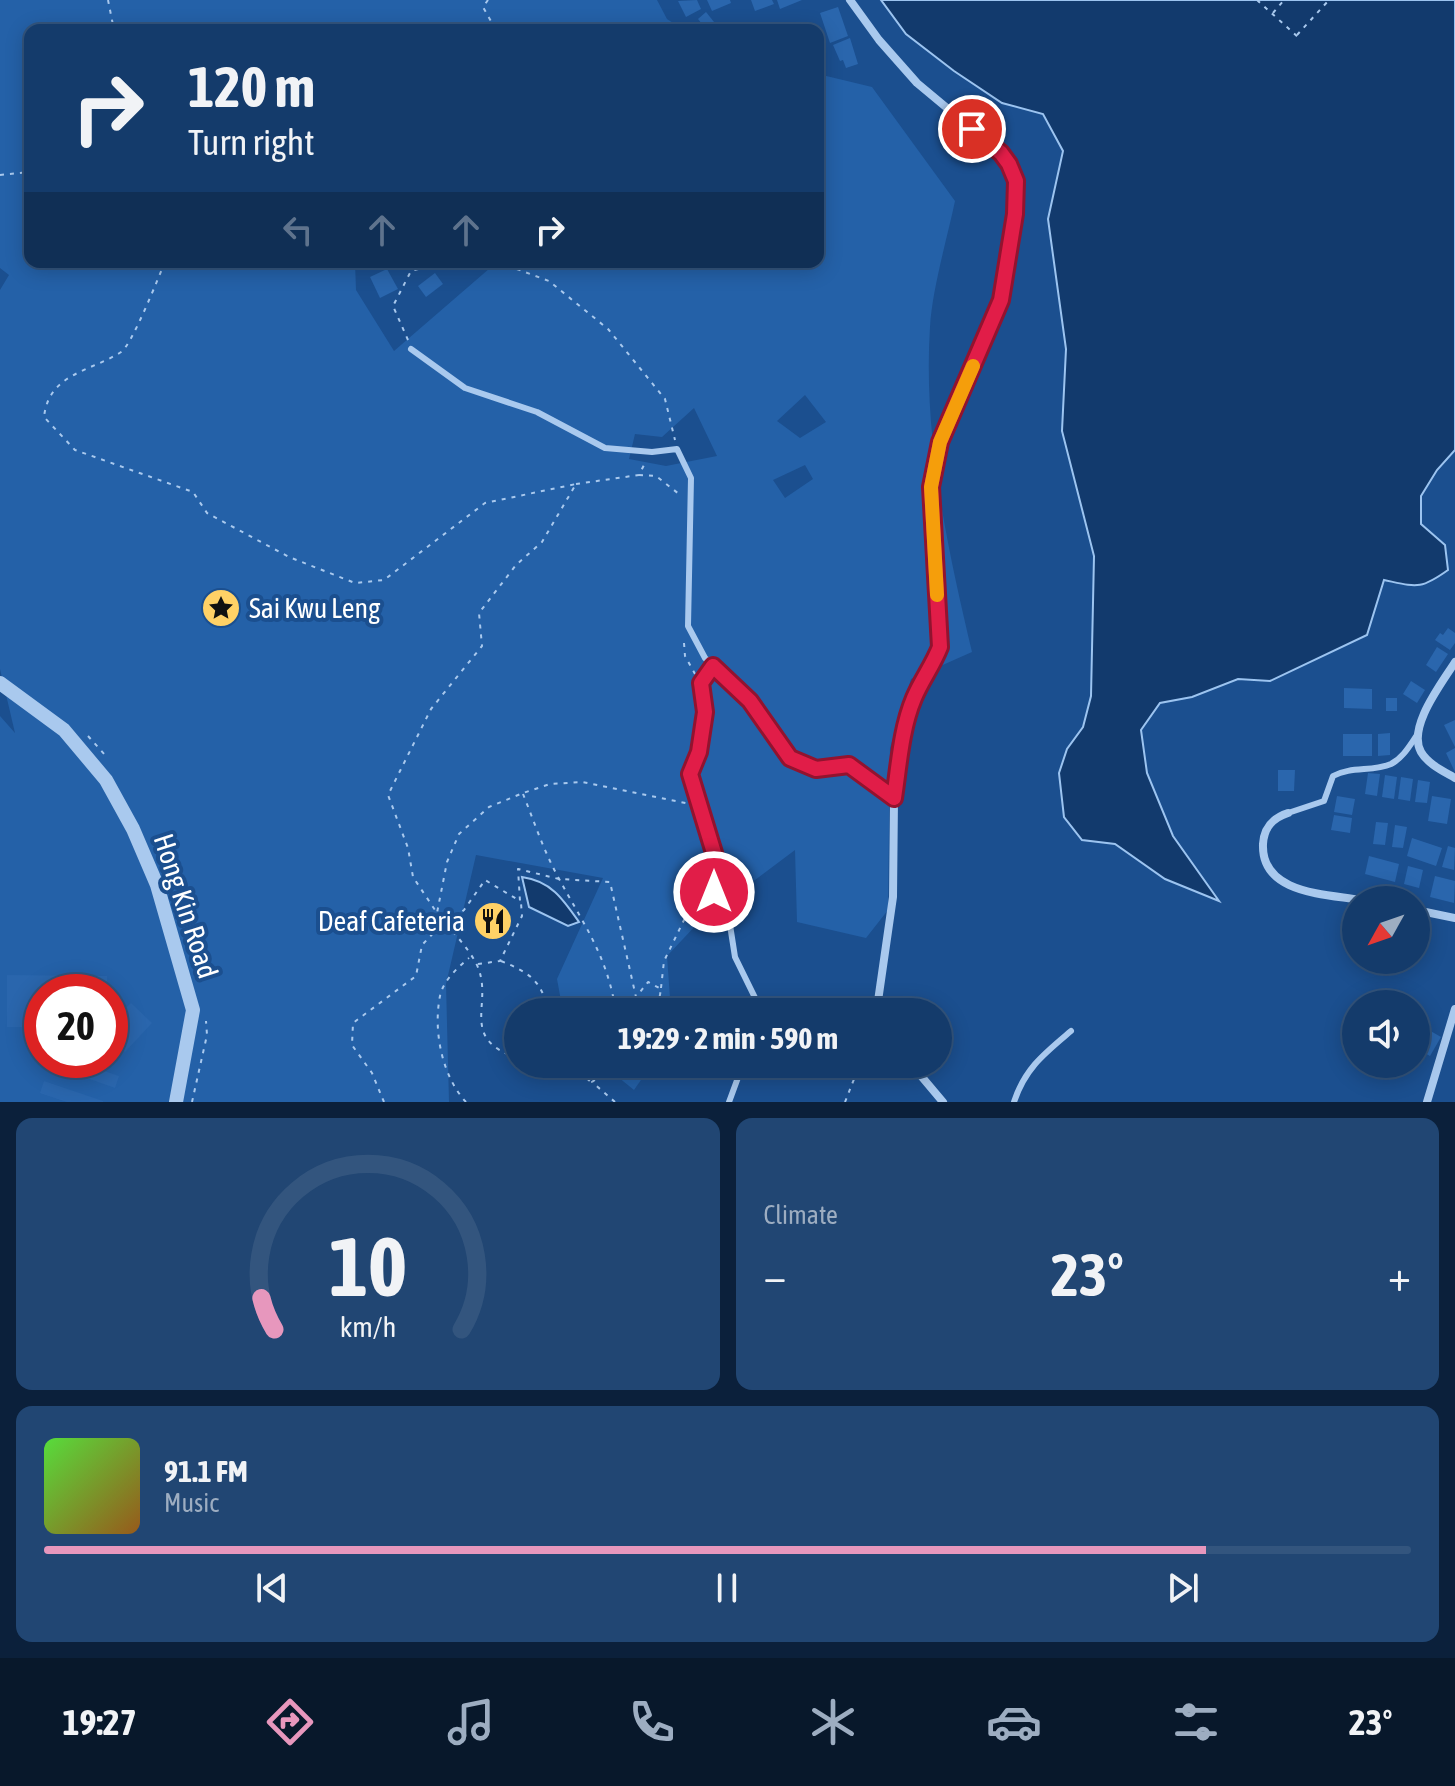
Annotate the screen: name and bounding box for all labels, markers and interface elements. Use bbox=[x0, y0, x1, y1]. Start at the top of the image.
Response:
text: 120 m bbox=[188, 55, 315, 119]
icon: right bbox=[56, 56, 160, 160]
pin bbox=[938, 95, 1006, 163]
icon: arrive bbox=[950, 107, 994, 151]
text: Turn right bbox=[188, 121, 315, 163]
icon: left bbox=[276, 208, 320, 252]
icon: ahead bbox=[360, 208, 404, 252]
icon: ahead bbox=[444, 208, 488, 252]
icon: right bbox=[528, 208, 572, 252]
place icon: Sai Kwu Leng bbox=[200, 587, 242, 629]
place label: Sai Kwu Leng bbox=[249, 592, 380, 624]
street label: Hong Kin Road bbox=[148, 830, 224, 982]
position arrow bbox=[672, 850, 756, 934]
north arrow bbox=[1342, 886, 1430, 974]
map controls bbox=[1342, 886, 1430, 1078]
restaurant icon: Deaf Cafeteria bbox=[472, 900, 514, 942]
place label: Deaf Cafeteria bbox=[318, 905, 465, 937]
speed limit sign: 20 bbox=[24, 974, 128, 1078]
button: sound bbox=[1342, 990, 1430, 1078]
text: 19:29 · 2 min · 590 m bbox=[618, 1021, 838, 1055]
text: Climate bbox=[764, 1200, 838, 1230]
text: 10 bbox=[329, 1218, 407, 1314]
text: 23° bbox=[1051, 1240, 1124, 1309]
text: − bbox=[764, 1250, 786, 1300]
text: + bbox=[1388, 1250, 1411, 1300]
text: km/h bbox=[339, 1310, 396, 1343]
text: 91.1 FM bbox=[164, 1454, 248, 1488]
text: Music bbox=[164, 1488, 219, 1518]
icon: previous bbox=[250, 1566, 294, 1610]
icon: pause bbox=[705, 1566, 749, 1610]
icon: next bbox=[1161, 1566, 1205, 1610]
icon: directions bbox=[262, 1694, 318, 1750]
icon: music bbox=[443, 1694, 499, 1750]
icon: phone bbox=[624, 1694, 680, 1750]
icon: climate bbox=[805, 1694, 861, 1750]
icon: car bbox=[986, 1694, 1042, 1750]
icon: filters bbox=[1168, 1694, 1224, 1750]
text: 19:27 bbox=[63, 1701, 137, 1743]
text: 23° bbox=[1349, 1701, 1392, 1743]

